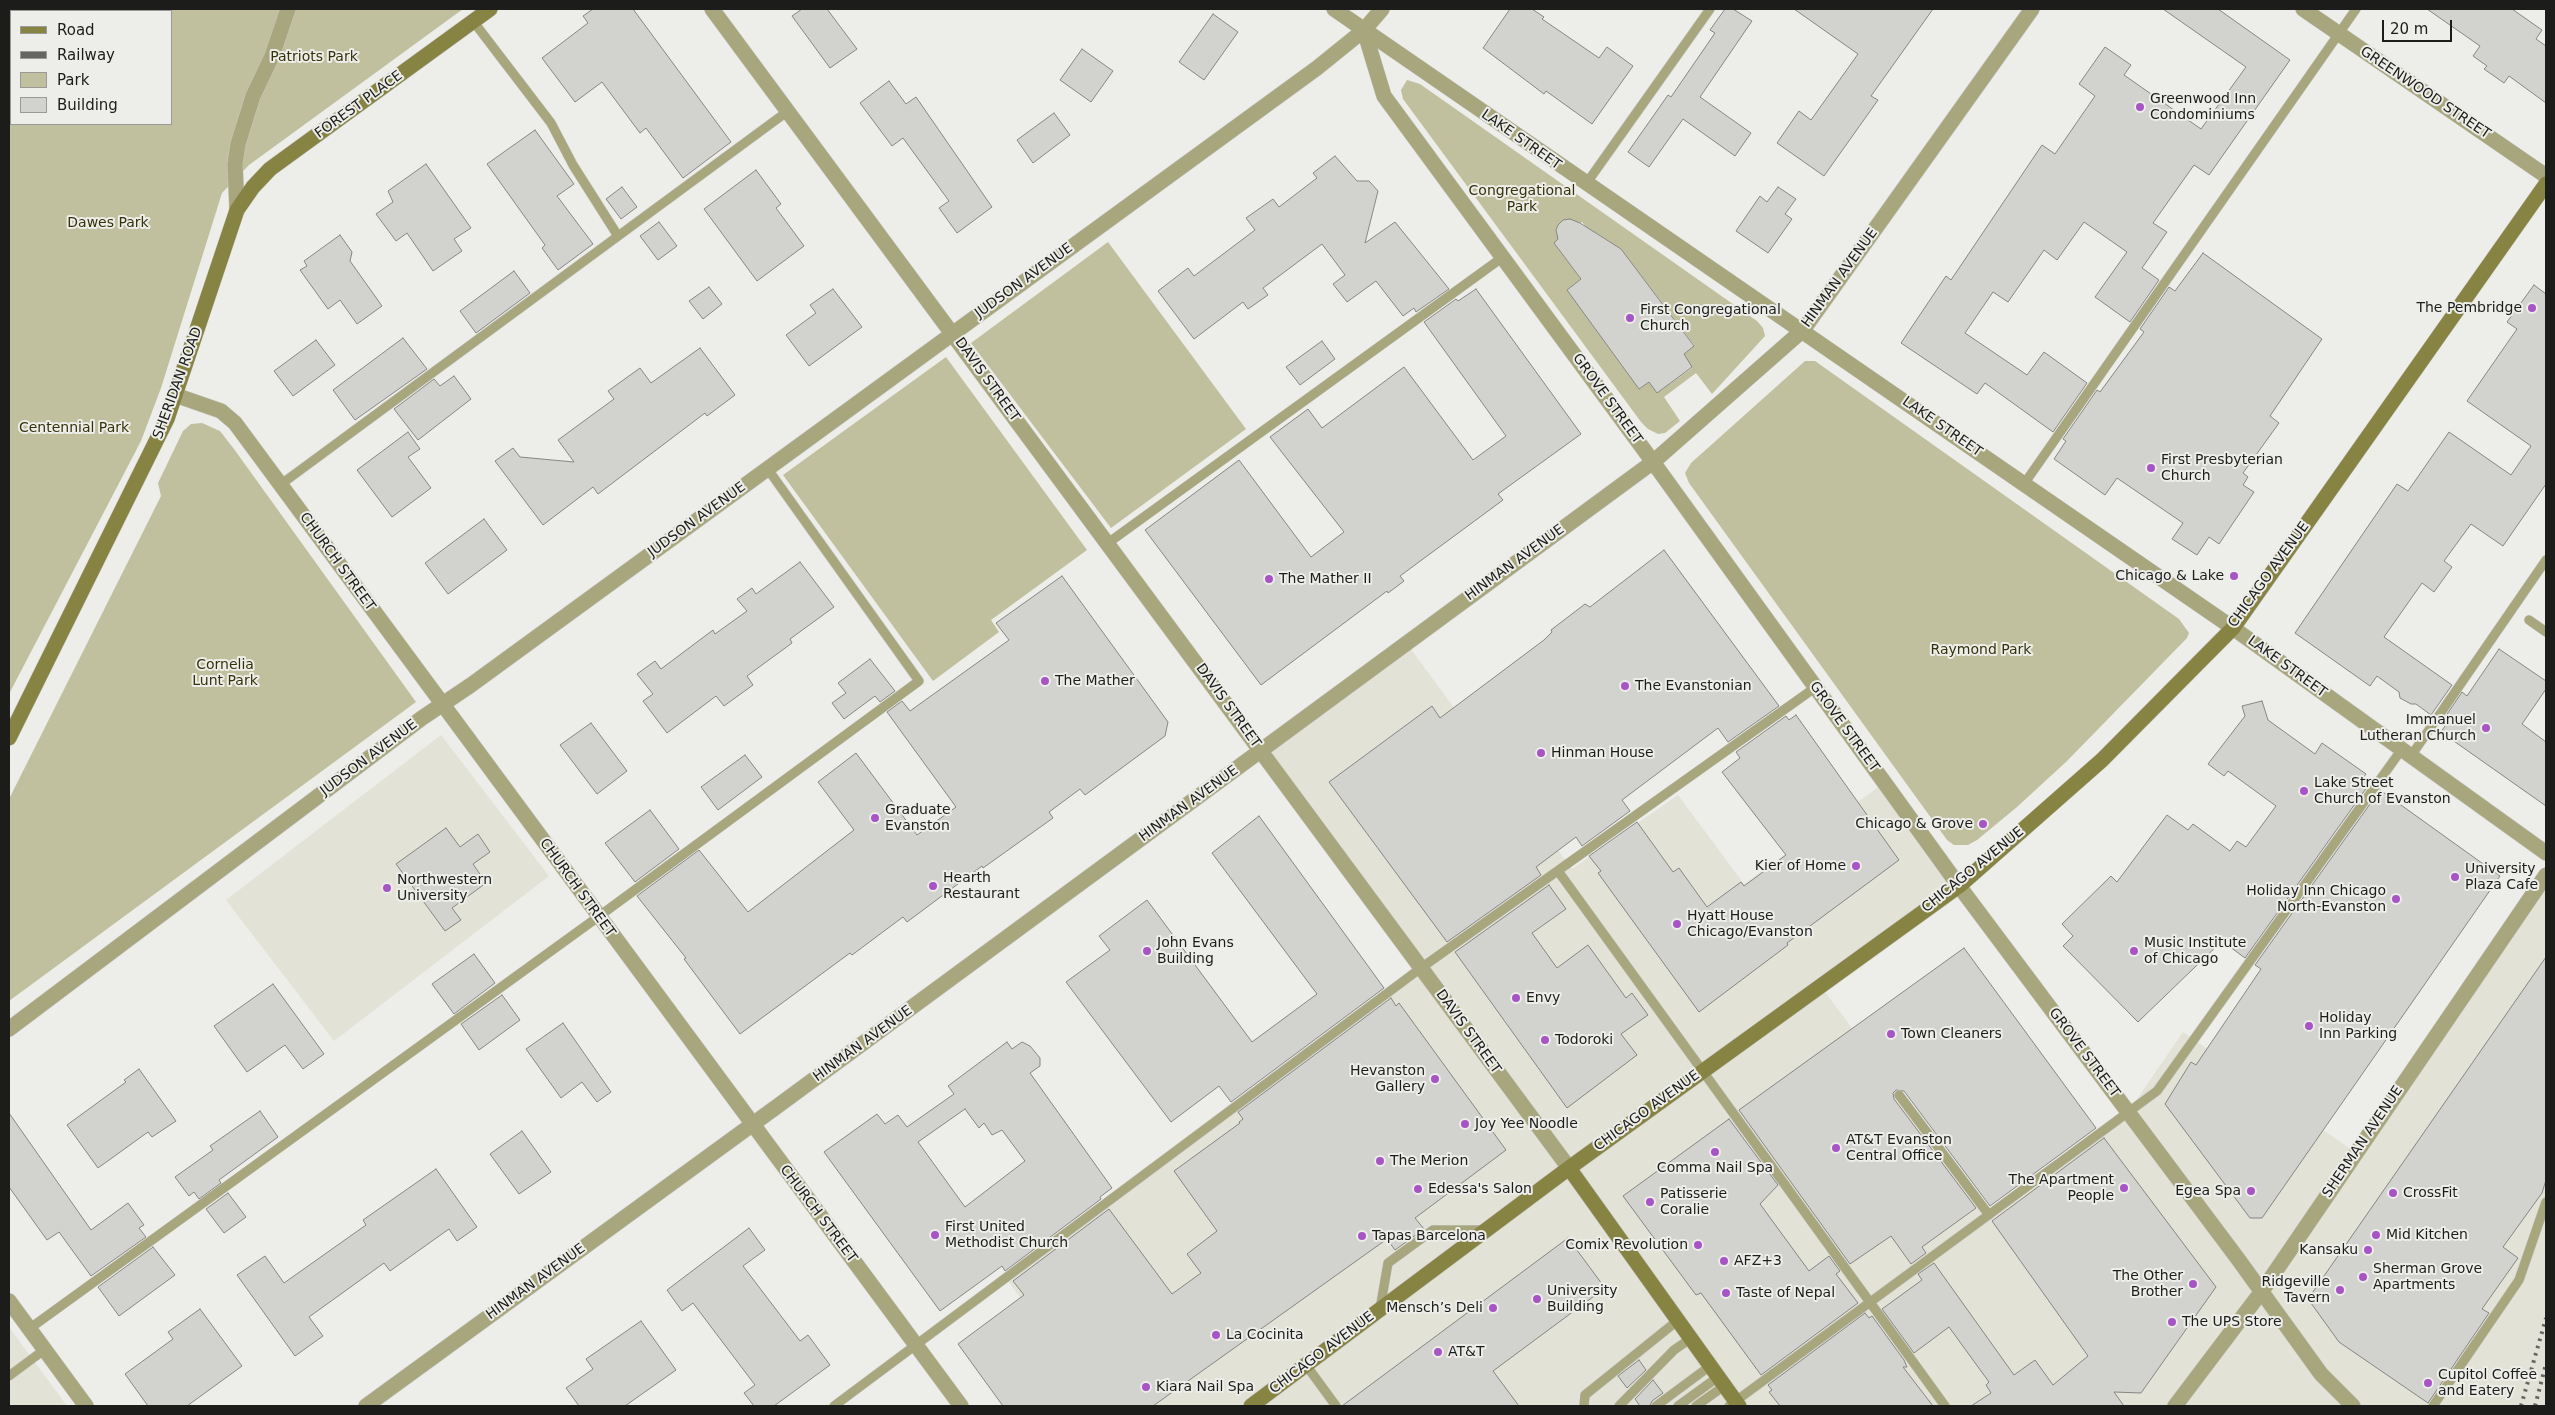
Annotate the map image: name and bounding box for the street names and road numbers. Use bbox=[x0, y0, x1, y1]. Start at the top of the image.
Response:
street label: GREENWOOD STREET bbox=[2357, 43, 2493, 143]
street label: FOREST PLACE bbox=[312, 68, 406, 142]
street label: LAKE STREET bbox=[1478, 106, 1564, 174]
street label: HINMAN AVENUE bbox=[1798, 225, 1882, 331]
street label: JUDSON AVENUE bbox=[972, 240, 1076, 322]
street label: SHERIDAN ROAD bbox=[150, 325, 206, 441]
street label: DAVIS STREET bbox=[951, 335, 1023, 425]
street label: GROVE STREET bbox=[1569, 351, 1645, 447]
street label: LAKE STREET bbox=[1899, 393, 1985, 461]
street label: JUDSON AVENUE bbox=[645, 479, 749, 561]
street label: CHURCH STREET bbox=[296, 509, 378, 615]
street label: CHICAGO AVENUE bbox=[2225, 519, 2313, 631]
street label: HINMAN AVENUE bbox=[1462, 521, 1568, 605]
street label: LAKE STREET bbox=[2244, 633, 2330, 701]
street label: DAVIS STREET bbox=[1192, 661, 1264, 751]
street label: GROVE STREET bbox=[1806, 679, 1882, 775]
street label: JUDSON AVENUE bbox=[317, 716, 421, 800]
street label: HINMAN AVENUE bbox=[1136, 762, 1242, 846]
street label: CHICAGO AVENUE bbox=[1919, 824, 2027, 916]
street label: CHURCH STREET bbox=[536, 835, 618, 941]
street label: DAVIS STREET bbox=[1432, 987, 1504, 1077]
street label: HINMAN AVENUE bbox=[810, 1002, 916, 1086]
street label: GROVE STREET bbox=[2045, 1005, 2123, 1101]
street label: CHICAGO AVENUE bbox=[1591, 1067, 1703, 1155]
street label: SHERMAN AVENUE bbox=[2319, 1083, 2407, 1201]
street label: CHURCH STREET bbox=[776, 1162, 860, 1266]
street label: HINMAN AVENUE bbox=[483, 1240, 589, 1324]
street label: CHICAGO AVENUE bbox=[1266, 1308, 1378, 1398]

